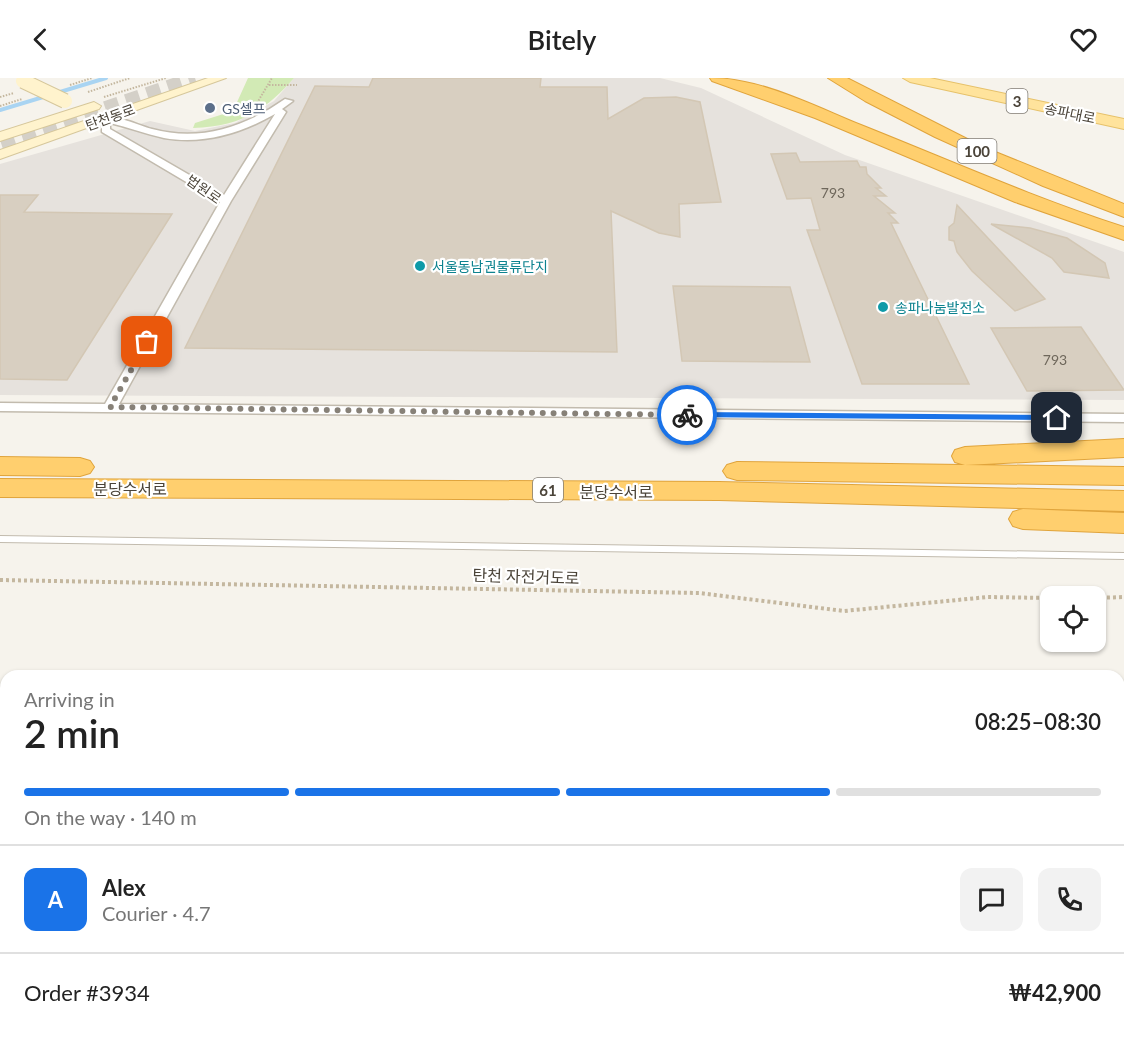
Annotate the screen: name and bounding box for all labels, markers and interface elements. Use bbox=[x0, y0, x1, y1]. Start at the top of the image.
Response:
icon: back bbox=[24, 23, 57, 56]
text: Bitely bbox=[528, 23, 596, 56]
icon: heart bbox=[1067, 23, 1100, 56]
road number: 3 bbox=[1006, 89, 1028, 113]
street label: 송파대로 bbox=[1043, 99, 1097, 127]
street label: 탄천동로 bbox=[83, 100, 137, 134]
place label: GS셀프 bbox=[222, 100, 266, 117]
marker: GS셀프 bbox=[203, 101, 217, 115]
road number: 100 bbox=[958, 139, 996, 163]
street label: 법원로 bbox=[183, 171, 225, 207]
house number: 793 bbox=[821, 184, 845, 201]
place label: 서울동남권물류단지 bbox=[432, 258, 548, 275]
marker: 서울동남권물류단지 bbox=[413, 259, 427, 273]
place label: 송파나눔발전소 bbox=[895, 299, 985, 316]
marker: 송파나눔발전소 bbox=[876, 300, 890, 314]
pin bbox=[121, 316, 172, 367]
icon: bag bbox=[130, 325, 163, 358]
house number: 793 bbox=[1043, 351, 1067, 368]
courier bbox=[657, 385, 717, 445]
pin bbox=[1031, 392, 1082, 443]
icon: bike bbox=[671, 399, 704, 432]
icon: home bbox=[1040, 401, 1073, 434]
road number: 61 bbox=[533, 478, 563, 502]
street label: 분당수서로 bbox=[93, 479, 167, 498]
street label: 분당수서로 bbox=[579, 482, 653, 501]
street label: 탄천 자전거도로 bbox=[472, 565, 580, 587]
map controls bbox=[1040, 586, 1106, 652]
button: locate bbox=[1040, 586, 1106, 652]
text: Arriving in bbox=[24, 687, 115, 711]
text: 08:25–08:30 bbox=[975, 708, 1101, 735]
text: 2 min bbox=[24, 710, 120, 756]
text: On the way · 140 m bbox=[24, 805, 197, 829]
button: chat bbox=[960, 868, 1023, 931]
button: phone bbox=[1038, 868, 1101, 931]
text: Alex bbox=[102, 874, 146, 901]
text: A bbox=[48, 886, 63, 913]
text: Courier · 4.7 bbox=[102, 901, 211, 925]
text: Order #3934 bbox=[24, 979, 150, 1006]
text: ₩42,900 bbox=[1008, 979, 1101, 1006]

